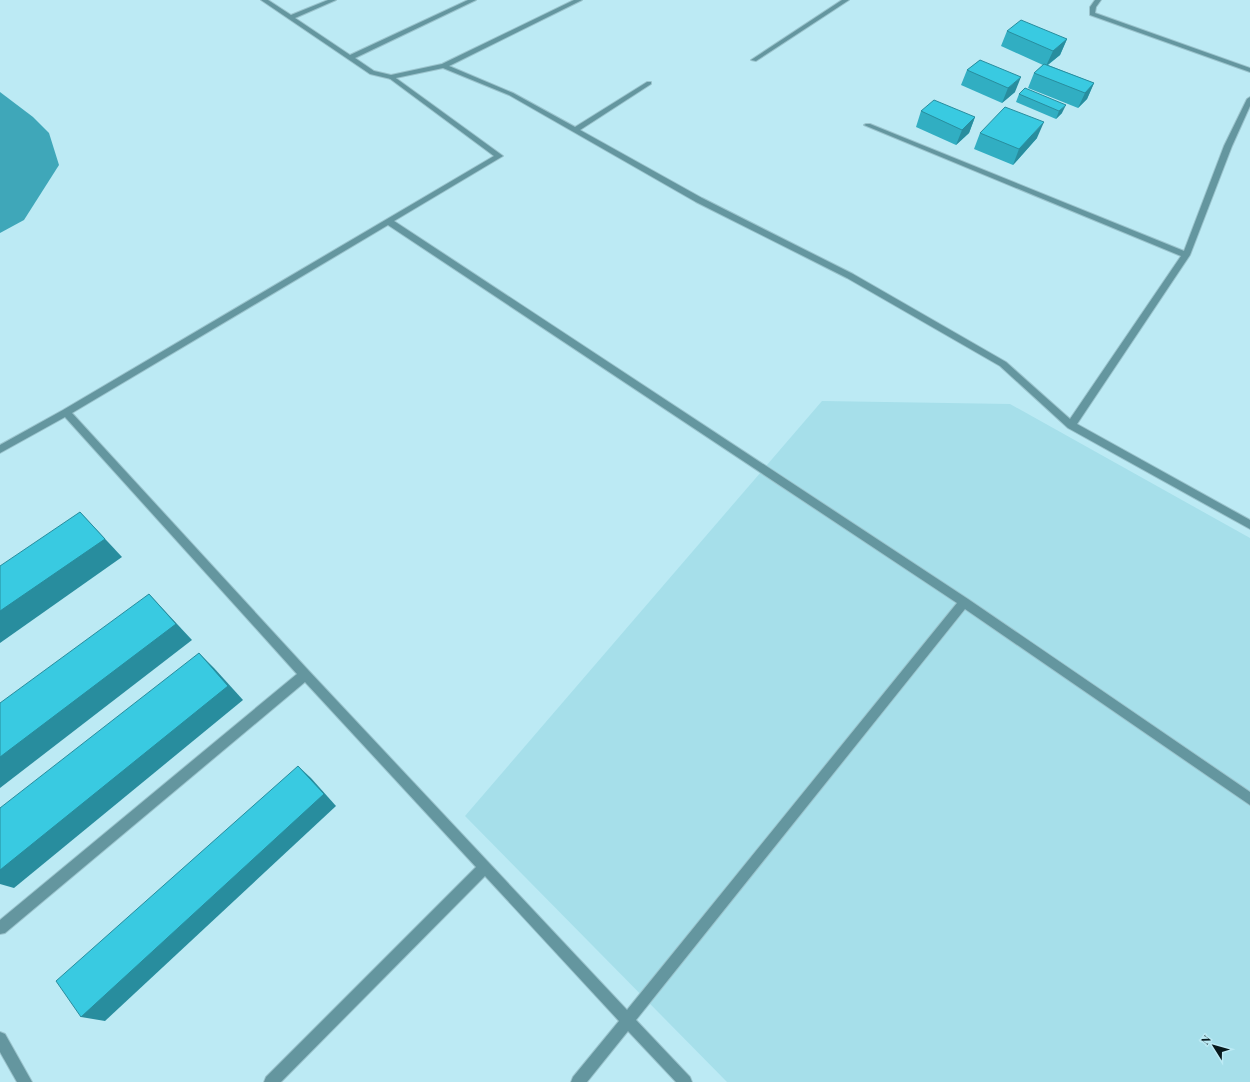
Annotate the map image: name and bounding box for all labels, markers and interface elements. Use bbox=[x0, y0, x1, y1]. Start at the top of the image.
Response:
north arrow bbox=[1194, 1026, 1234, 1066]
text: N bbox=[1197, 1032, 1214, 1047]

